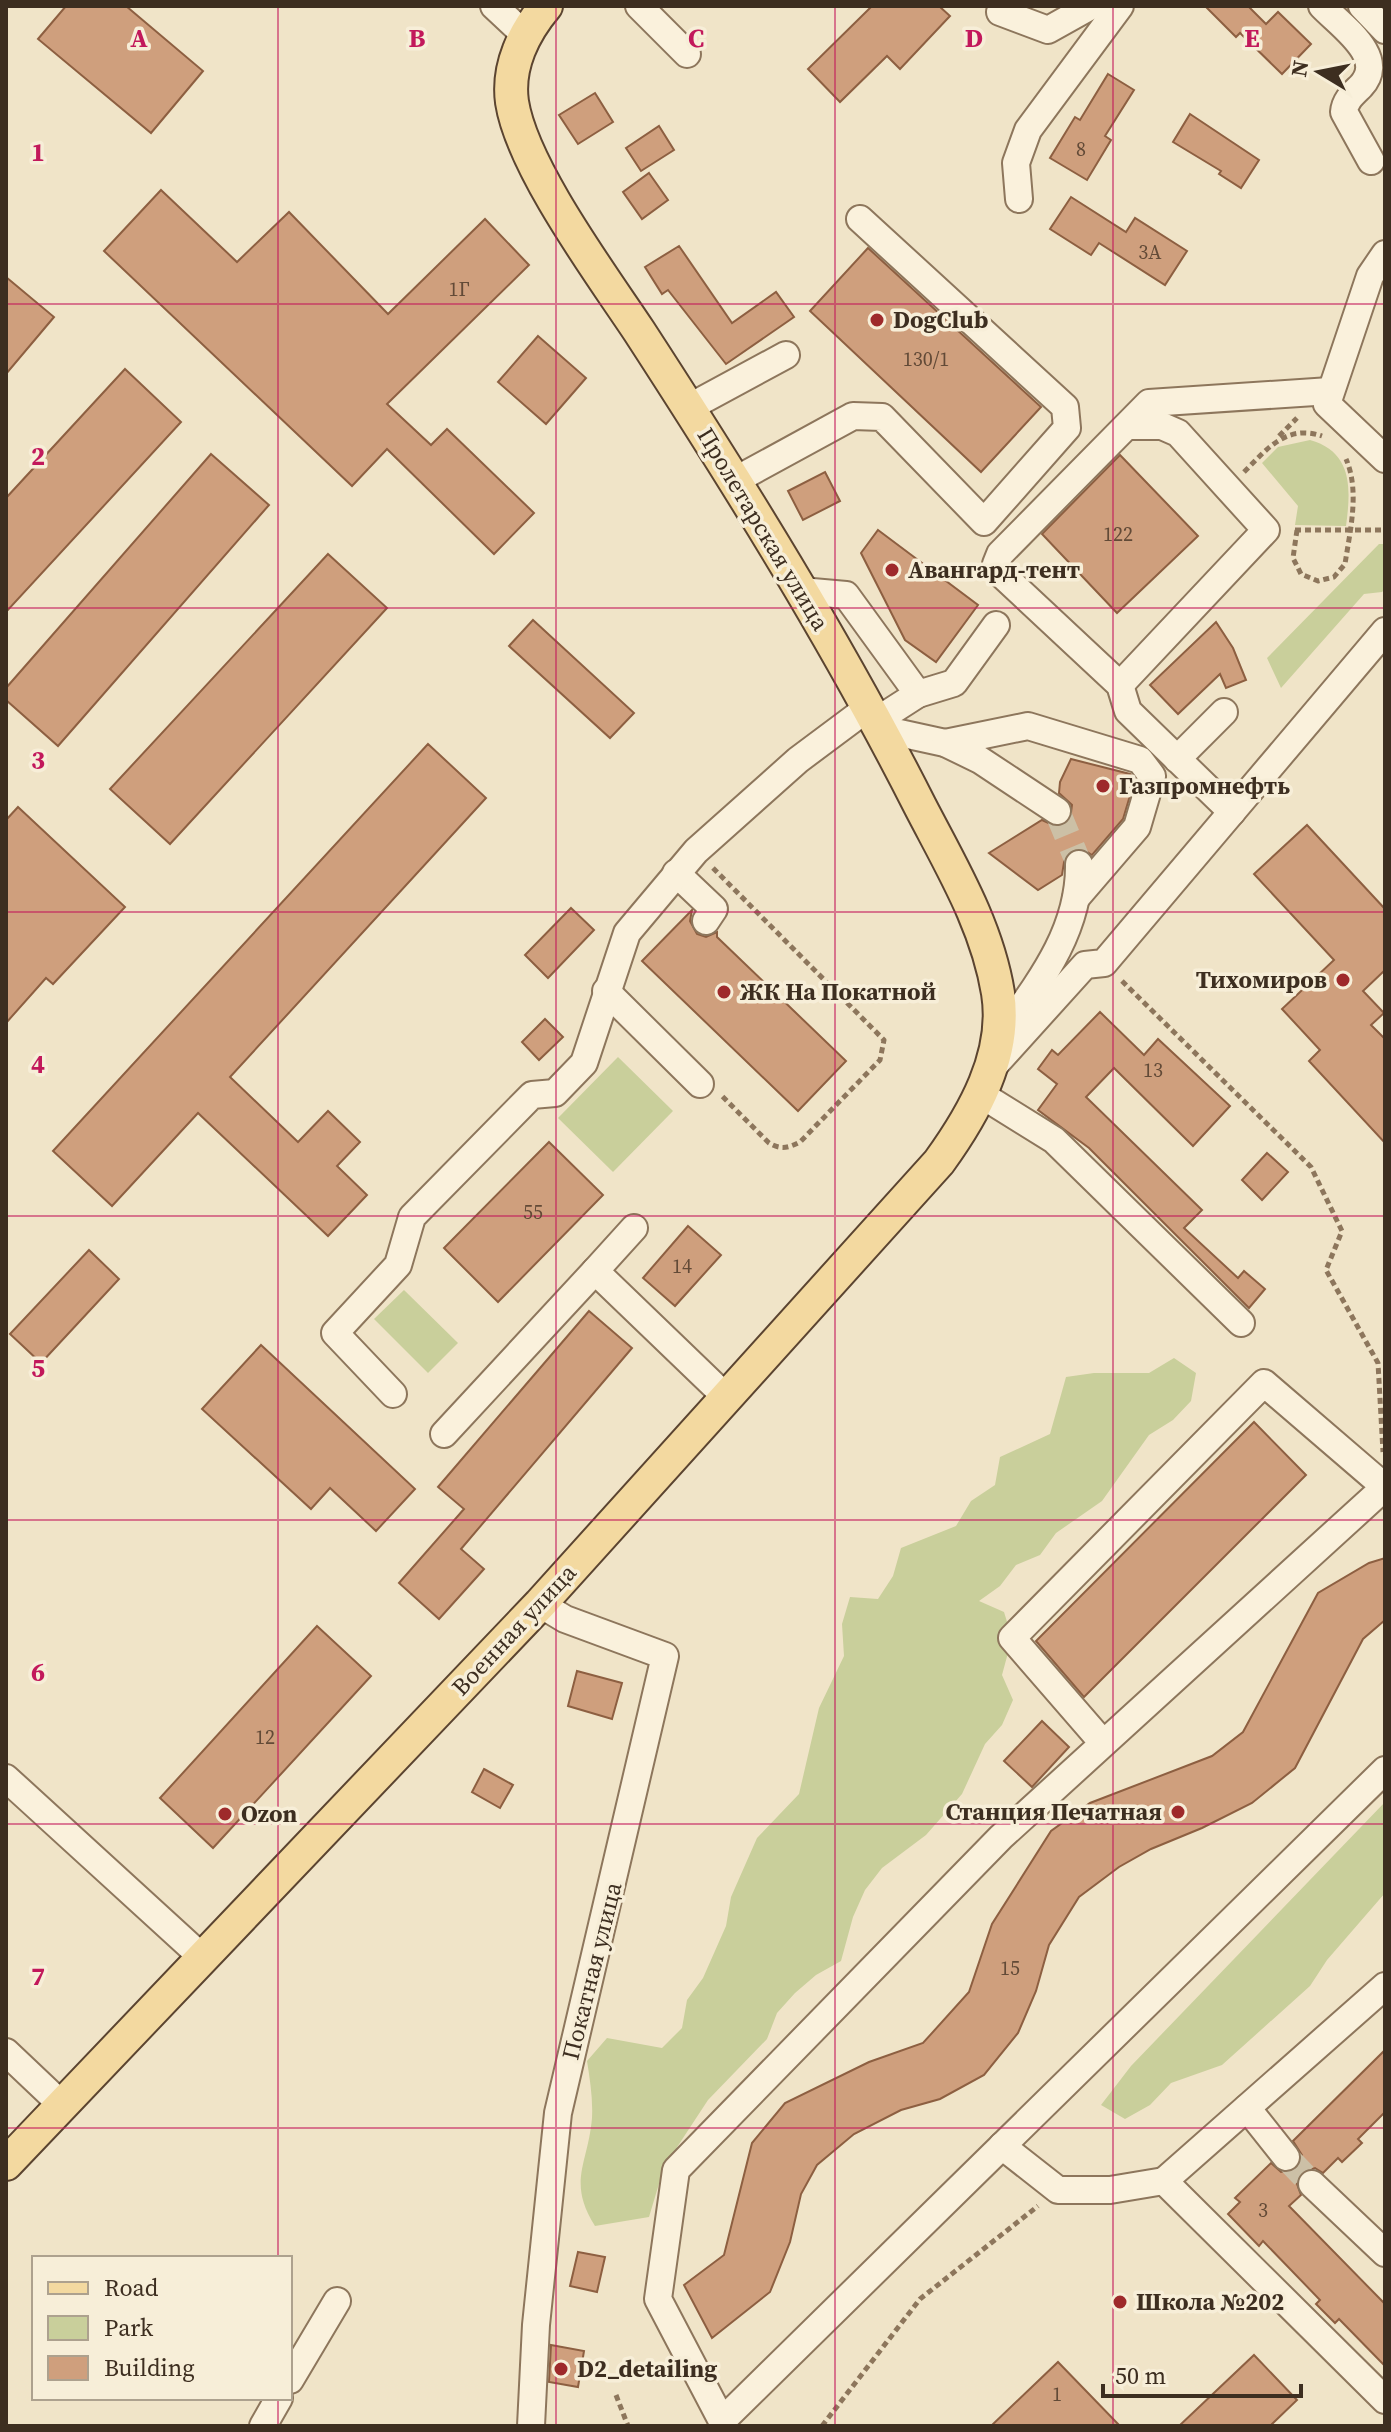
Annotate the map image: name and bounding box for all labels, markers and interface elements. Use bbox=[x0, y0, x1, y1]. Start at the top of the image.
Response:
text: A bbox=[130, 20, 148, 56]
text: B bbox=[409, 20, 426, 56]
text: C bbox=[688, 20, 704, 56]
text: D bbox=[965, 20, 983, 56]
text: E bbox=[1244, 20, 1260, 56]
north arrow bbox=[1279, 32, 1359, 112]
text: N bbox=[1283, 58, 1315, 79]
text: 1 bbox=[31, 134, 45, 170]
house number: 8 bbox=[1076, 135, 1086, 163]
house number: 3А bbox=[1138, 238, 1162, 266]
house number: 1Г bbox=[448, 275, 470, 303]
place label: DogClub bbox=[893, 303, 988, 336]
marker: DogClub bbox=[868, 311, 886, 329]
house number: 130/1 bbox=[903, 345, 949, 373]
street label: Пролетарская улица bbox=[690, 421, 838, 637]
text: 2 bbox=[31, 438, 45, 474]
house number: 122 bbox=[1103, 520, 1133, 548]
place label: Авангард-тент bbox=[908, 553, 1080, 586]
marker: Авангард-тент bbox=[883, 561, 901, 579]
text: 3 bbox=[31, 742, 45, 778]
place label: Газпромнефть bbox=[1119, 769, 1290, 802]
marker: Газпромнефть bbox=[1094, 777, 1112, 795]
place label: Тихомиров bbox=[1196, 963, 1327, 996]
marker: Тихомиров bbox=[1334, 971, 1352, 989]
place label: ЖК На Покатной bbox=[740, 975, 936, 1008]
marker: ЖК На Покатной bbox=[715, 983, 733, 1001]
text: 4 bbox=[31, 1046, 45, 1082]
house number: 13 bbox=[1143, 1056, 1163, 1084]
house number: 55 bbox=[523, 1198, 543, 1226]
house number: 14 bbox=[672, 1252, 692, 1280]
text: 5 bbox=[31, 1350, 45, 1386]
street label: Военная улица bbox=[444, 1556, 584, 1703]
text: 6 bbox=[31, 1654, 45, 1690]
house number: 12 bbox=[255, 1723, 275, 1751]
place label: Станция Печатная bbox=[946, 1795, 1162, 1828]
place label: Ozon bbox=[241, 1797, 298, 1830]
marker: Станция Печатная bbox=[1169, 1803, 1187, 1821]
marker: Ozon bbox=[216, 1805, 234, 1823]
street label: Покатная улица bbox=[553, 1878, 630, 2063]
house number: 15 bbox=[1000, 1954, 1020, 1982]
text: 7 bbox=[31, 1958, 45, 1994]
house number: 3 bbox=[1258, 2196, 1268, 2224]
legend bbox=[32, 2256, 292, 2400]
text: Road bbox=[104, 2271, 159, 2304]
place label: Школа №202 bbox=[1136, 2285, 1284, 2318]
marker: Школа №202 bbox=[1111, 2293, 1129, 2311]
text: Park bbox=[104, 2311, 154, 2344]
scale bar bbox=[1103, 2348, 1301, 2398]
text: Building bbox=[104, 2351, 195, 2384]
place label: D2_detailing bbox=[577, 2352, 717, 2385]
text: 50 m bbox=[1115, 2359, 1166, 2392]
marker: D2_detailing bbox=[552, 2360, 570, 2378]
house number: 1 bbox=[1052, 2380, 1062, 2408]

